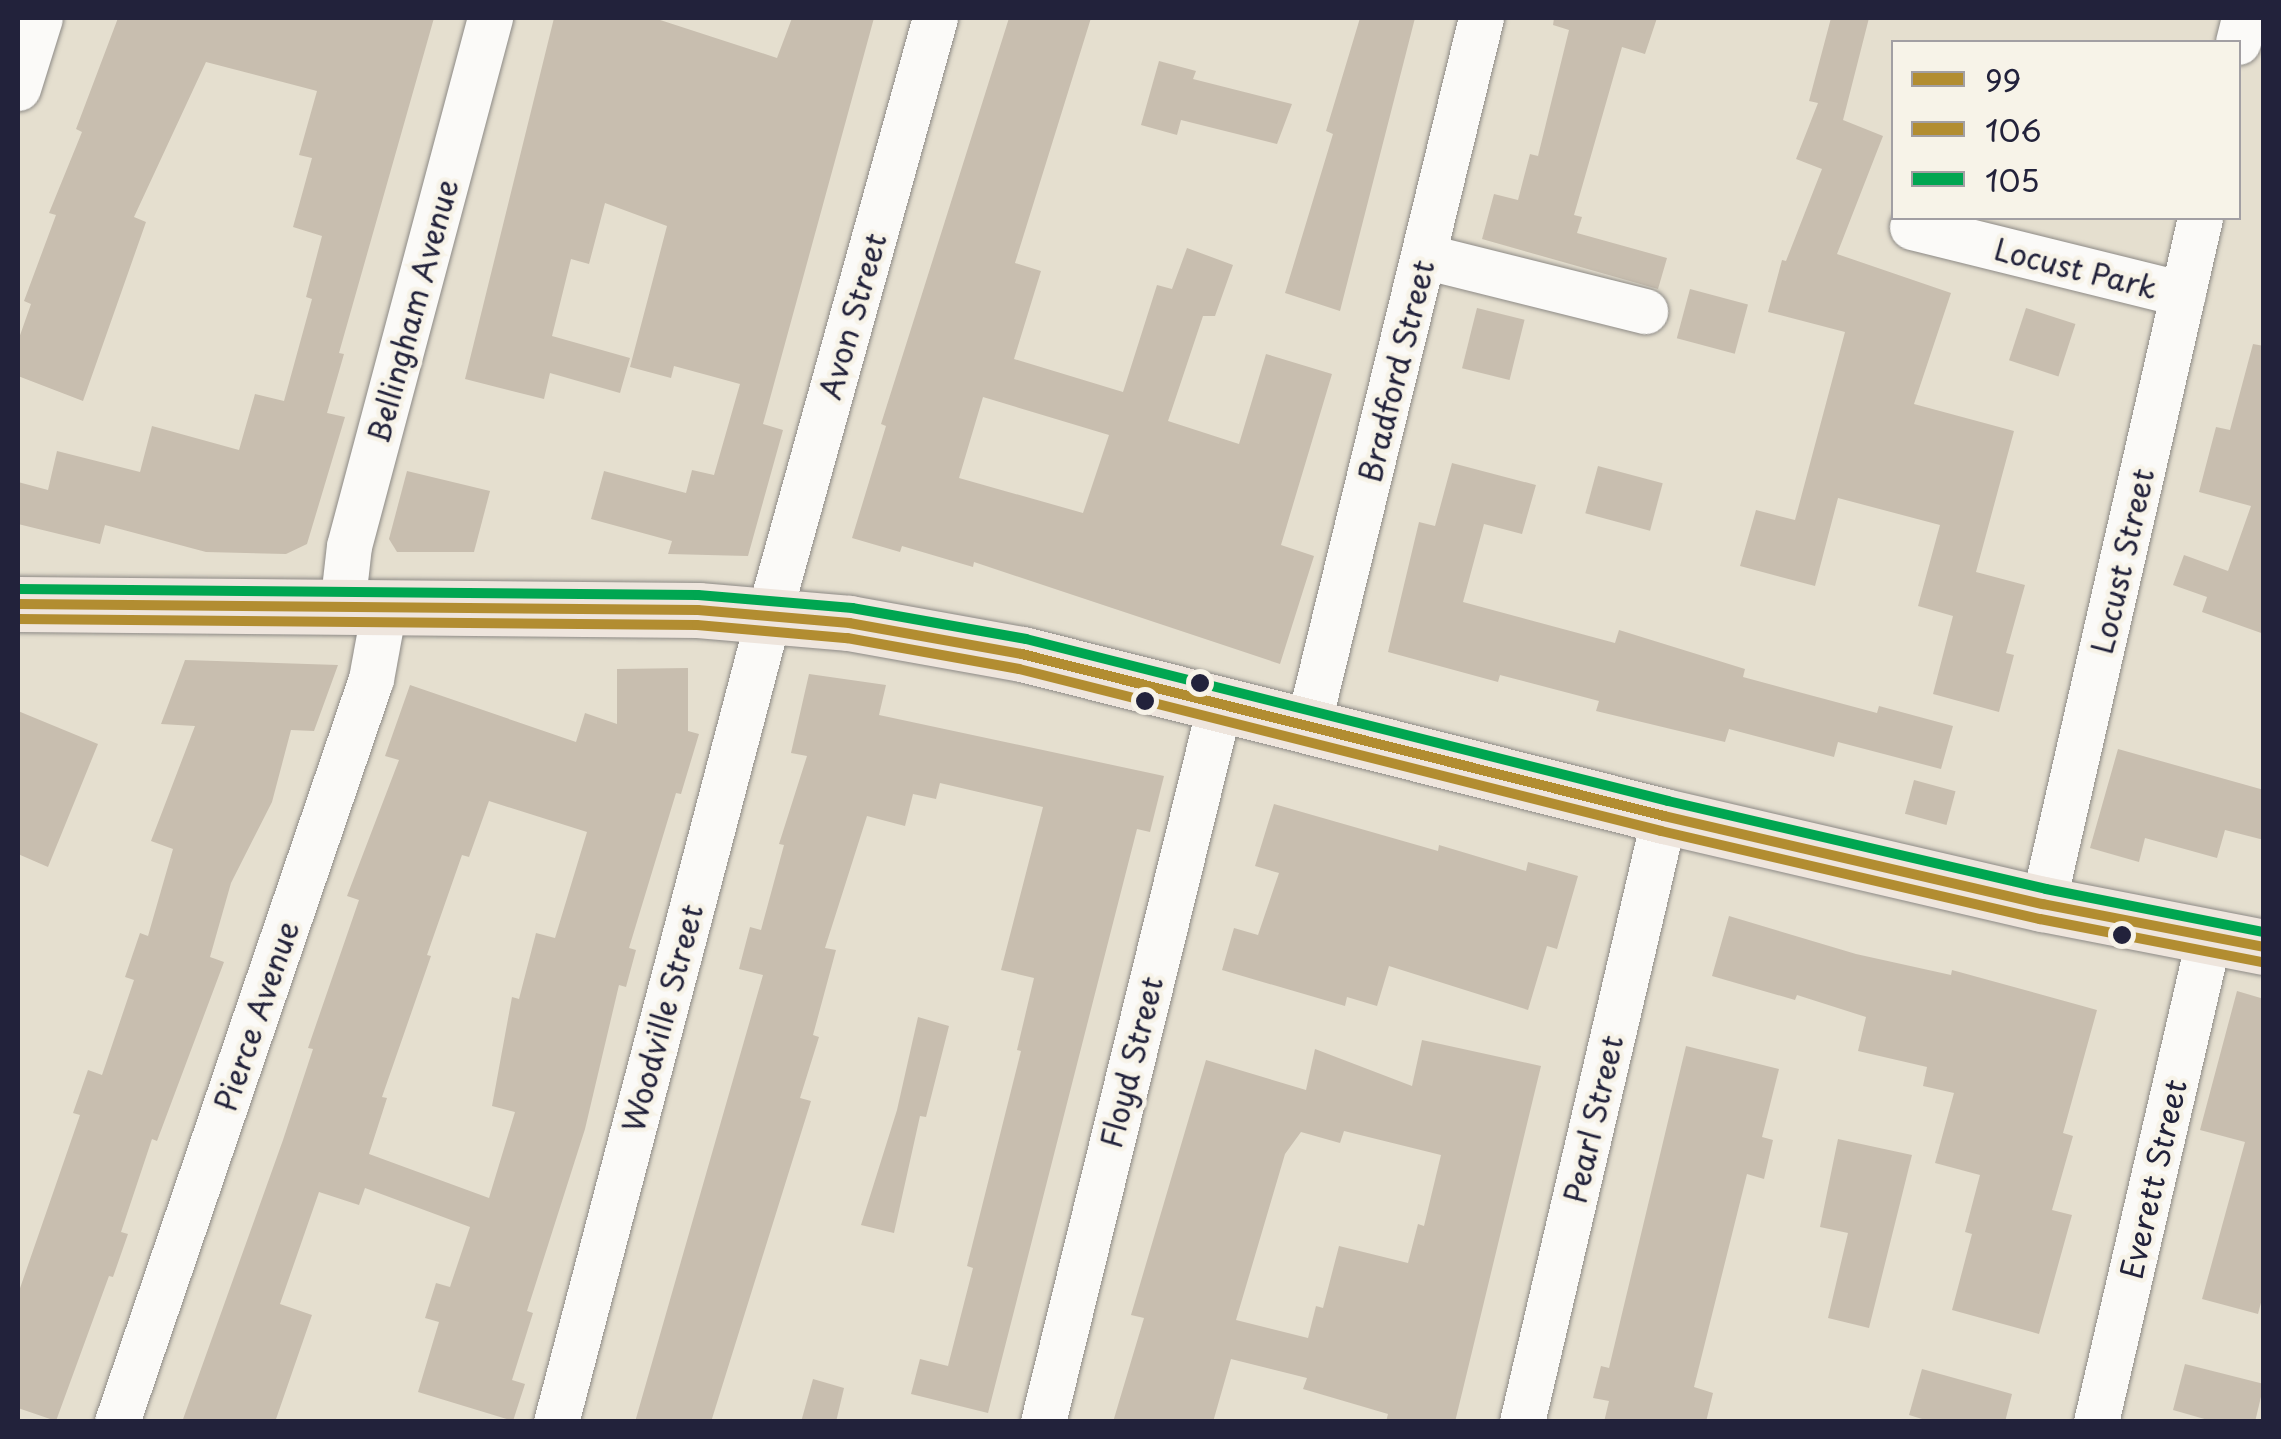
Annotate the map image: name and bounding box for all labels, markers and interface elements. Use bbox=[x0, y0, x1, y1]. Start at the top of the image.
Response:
legend bbox=[1891, 40, 2241, 220]
text: 99 bbox=[1985, 57, 2021, 102]
text: 106 bbox=[1985, 107, 2041, 152]
text: 105 bbox=[1985, 157, 2039, 202]
street label: Bellingham Avenue bbox=[359, 175, 465, 447]
street label: Avon Street bbox=[811, 229, 893, 403]
street label: Locust Park bbox=[1991, 230, 2161, 306]
street label: Bradford Street bbox=[1351, 256, 1441, 486]
street label: Locust Street bbox=[2083, 465, 2161, 657]
unlabelled marker bbox=[1190, 673, 1210, 693]
unlabelled marker bbox=[1135, 691, 1155, 711]
street label: Woodville Street bbox=[614, 899, 710, 1137]
street label: Pierce Avenue bbox=[206, 915, 306, 1117]
unlabelled marker bbox=[2112, 925, 2132, 945]
street label: Floyd Street bbox=[1092, 972, 1170, 1152]
street label: Pearl Street bbox=[1556, 1031, 1630, 1207]
street label: Everett Street bbox=[2113, 1076, 2193, 1282]

